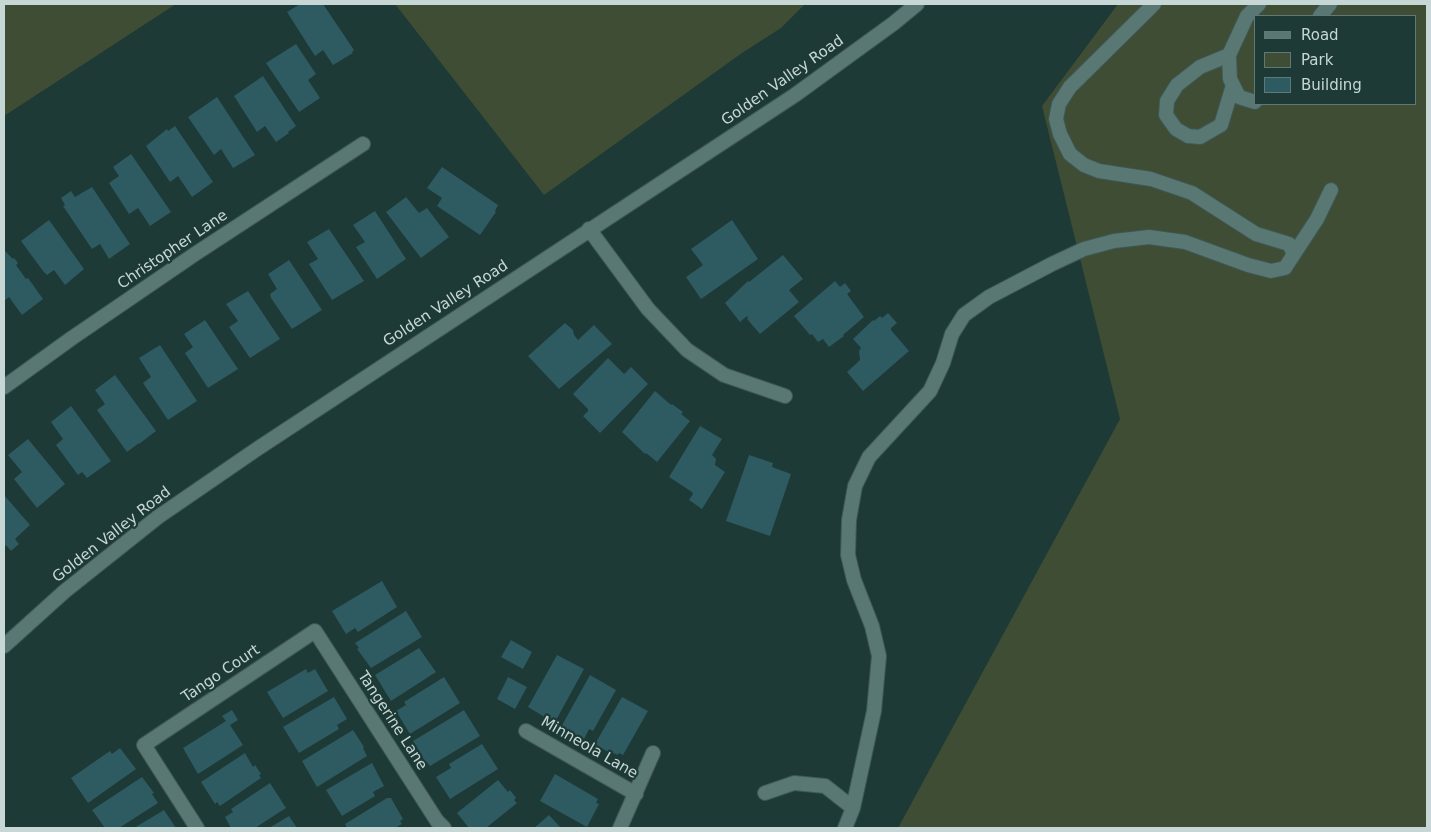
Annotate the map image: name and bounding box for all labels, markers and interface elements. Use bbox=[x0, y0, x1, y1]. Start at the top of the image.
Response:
legend bbox=[1254, 15, 1416, 105]
text: Road bbox=[1301, 26, 1339, 44]
street label: Golden Valley Road bbox=[718, 32, 848, 130]
text: Park bbox=[1301, 51, 1333, 69]
text: Building bbox=[1301, 76, 1362, 94]
street label: Christopher Lane bbox=[115, 207, 231, 293]
street label: Golden Valley Road bbox=[380, 257, 512, 351]
street label: Golden Valley Road bbox=[49, 483, 175, 587]
street label: Tango Court bbox=[179, 641, 263, 707]
street label: Tangerine Lane bbox=[353, 668, 431, 774]
street label: Minneola Lane bbox=[537, 713, 641, 783]

